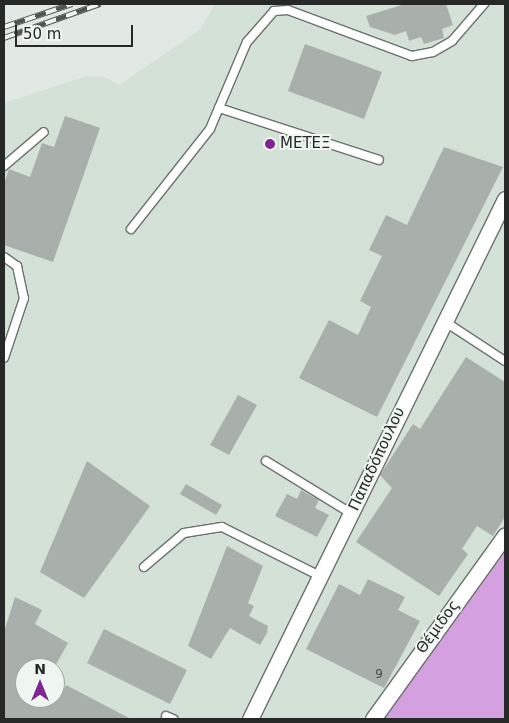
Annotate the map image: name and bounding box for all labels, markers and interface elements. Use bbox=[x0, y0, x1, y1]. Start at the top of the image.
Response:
scale bar bbox=[18, 15, 135, 47]
text: 50 m bbox=[23, 25, 61, 43]
place label: ΜΕΤΕΞ bbox=[280, 135, 331, 153]
marker: ΜΕΤΕΞ bbox=[264, 138, 276, 150]
street label: Παπαδόπουλου bbox=[345, 404, 409, 514]
street label: Θέμιδος bbox=[413, 597, 463, 657]
north arrow bbox=[15, 658, 65, 708]
text: N bbox=[34, 661, 46, 677]
house number: 9 bbox=[375, 668, 383, 682]

